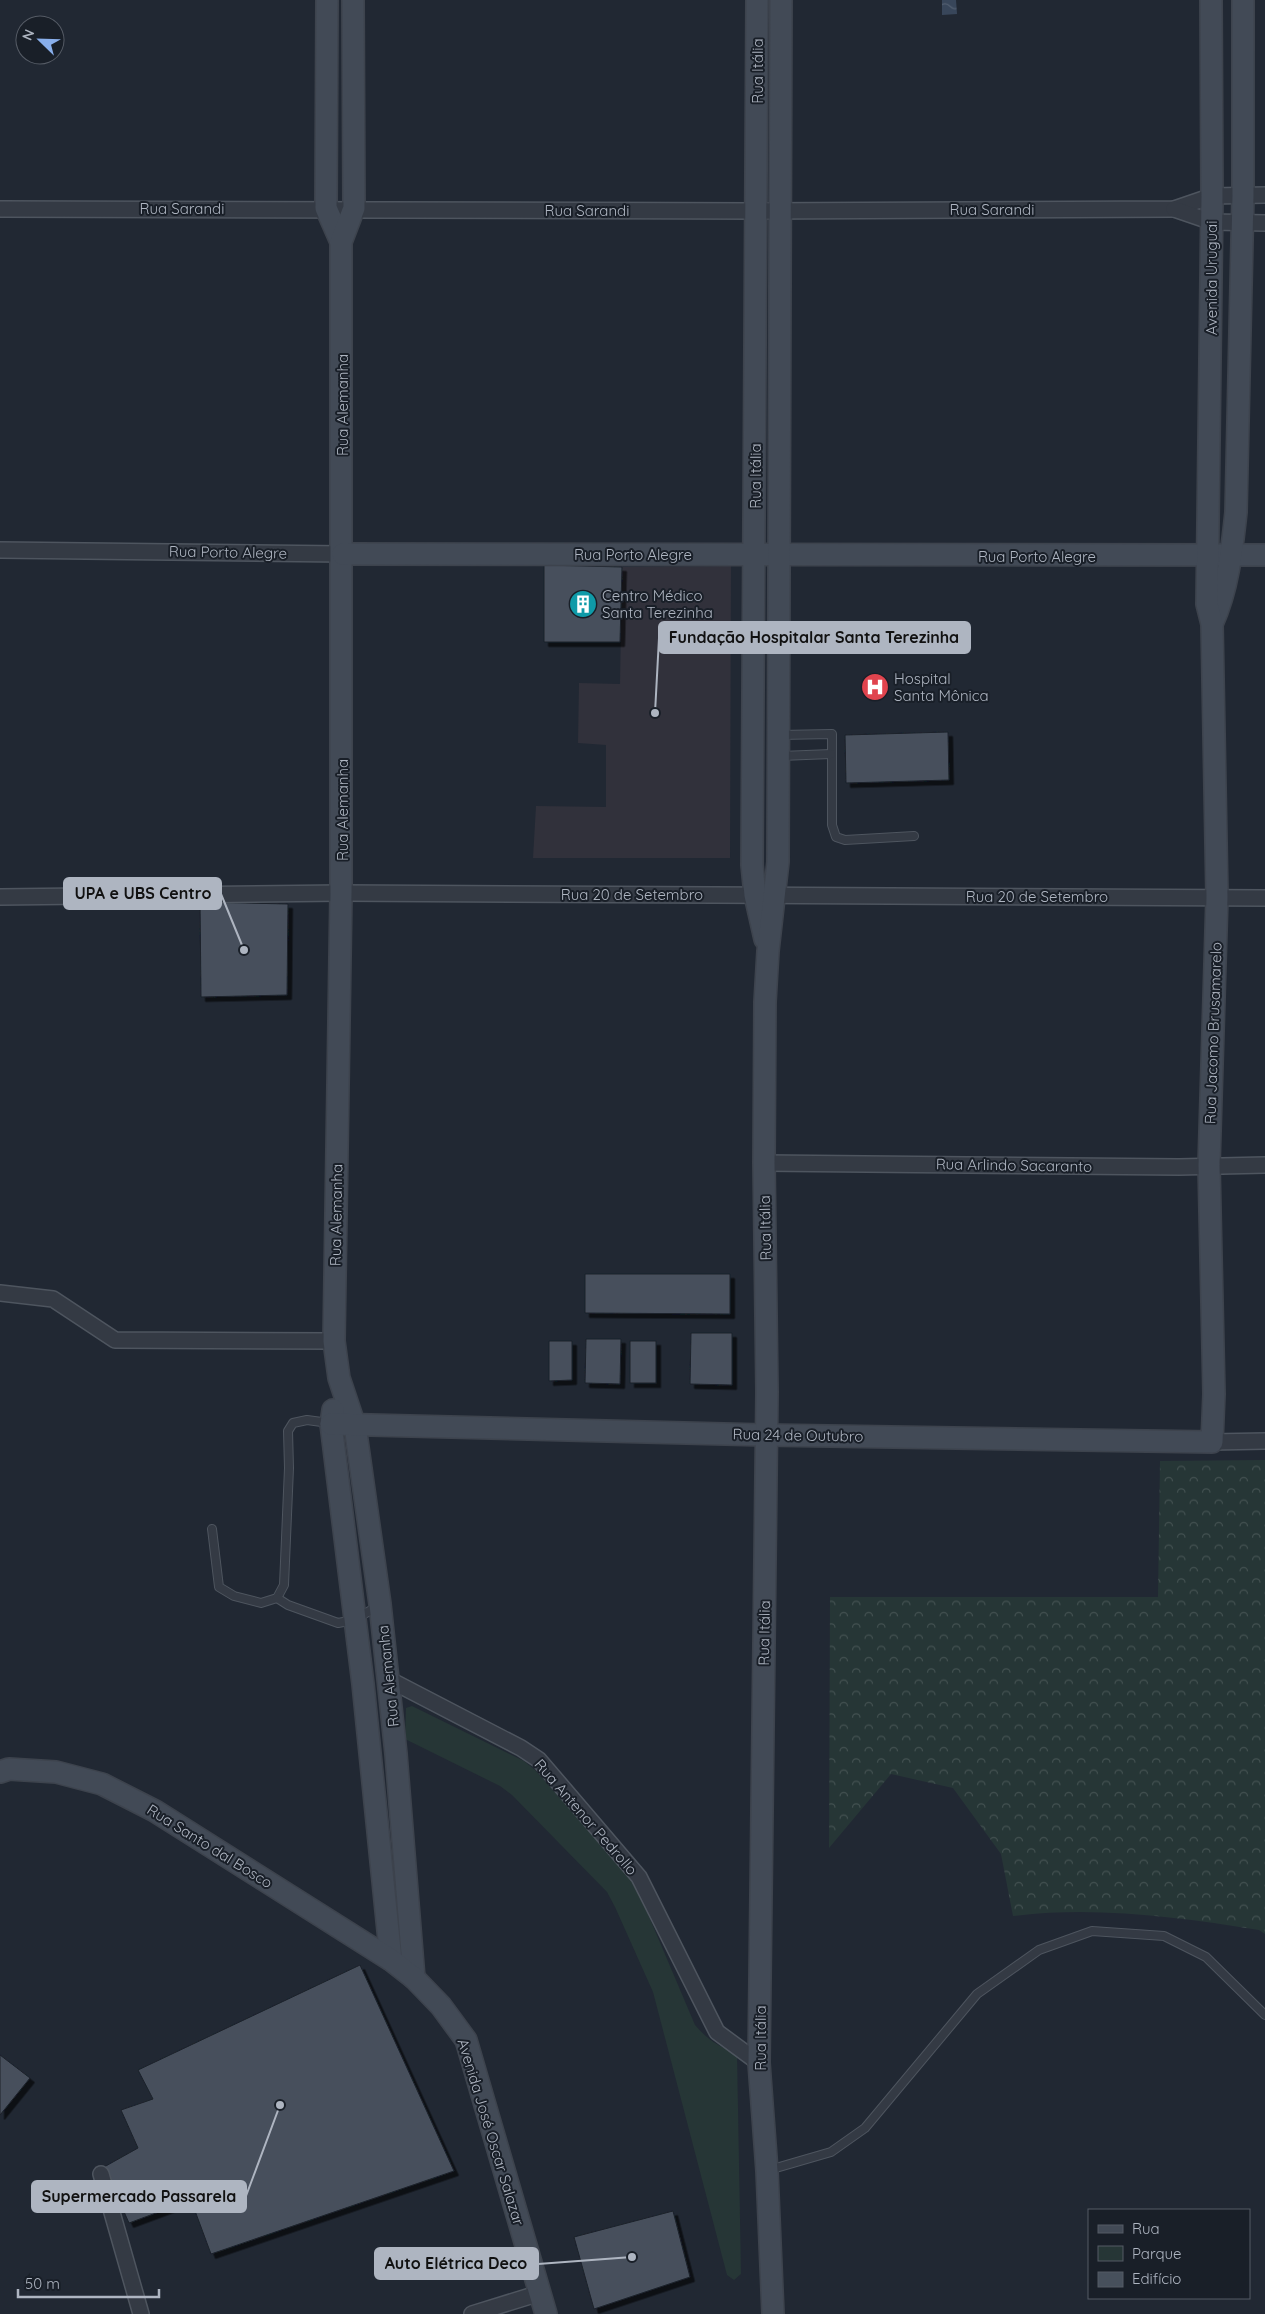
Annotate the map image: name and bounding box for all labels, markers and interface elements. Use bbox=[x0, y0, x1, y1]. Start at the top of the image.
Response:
north arrow bbox=[15, 15, 65, 65]
text: N bbox=[18, 27, 38, 43]
street label: Rua Itália bbox=[748, 38, 767, 104]
street label: Rua Sarandi bbox=[140, 199, 224, 218]
street label: Rua Sarandi bbox=[950, 200, 1034, 219]
street label: Rua Sarandi bbox=[545, 201, 629, 220]
street label: Avenida Uruguai bbox=[1202, 221, 1221, 335]
street label: Rua Alemanha bbox=[333, 354, 352, 456]
street label: Rua Itália bbox=[746, 443, 765, 509]
street label: Rua Porto Alegre bbox=[169, 541, 287, 563]
street label: Rua Porto Alegre bbox=[574, 545, 692, 564]
street label: Rua Porto Alegre bbox=[978, 547, 1096, 566]
place label: Centro Médico Santa Terezinha bbox=[602, 586, 713, 622]
building icon: Centro Médico Santa Terezinha bbox=[568, 589, 598, 619]
callout: Fundação Hospitalar Santa Terezinha bbox=[659, 622, 970, 653]
text: Fundação Hospitalar Santa Terezinha bbox=[669, 627, 959, 647]
place label: Hospital Santa Mônica bbox=[894, 669, 989, 705]
hospital icon: Hospital Santa Mônica bbox=[860, 672, 890, 702]
street label: Rua Alemanha bbox=[333, 759, 352, 861]
callout: UPA e UBS Centro bbox=[64, 878, 221, 909]
text: UPA e UBS Centro bbox=[75, 883, 211, 903]
street label: Rua 20 de Setembro bbox=[561, 885, 703, 904]
street label: Rua 20 de Setembro bbox=[966, 887, 1108, 906]
street label: Rua Jacomo Brusamarelo bbox=[1200, 942, 1226, 1124]
street label: Rua Arlindo Sacaranto bbox=[936, 1154, 1092, 1176]
street label: Rua Alemanha bbox=[326, 1164, 346, 1266]
street label: Rua Itália bbox=[755, 1195, 775, 1261]
street label: Rua 24 de Outubro bbox=[733, 1424, 863, 1446]
street label: Rua Itália bbox=[754, 1600, 774, 1666]
street label: Rua Alemanha bbox=[373, 1624, 403, 1728]
street label: Rua Antenor Pedrollo bbox=[530, 1755, 642, 1879]
street label: Rua Santo dal Bosco bbox=[144, 1800, 276, 1892]
street label: Rua Itália bbox=[751, 2005, 770, 2071]
street label: Avenida José Oscar Salazar bbox=[453, 2036, 529, 2228]
callout: Supermercado Passarela bbox=[32, 2181, 246, 2212]
text: Supermercado Passarela bbox=[42, 2186, 236, 2206]
legend bbox=[1088, 2209, 1250, 2299]
text: Rua bbox=[1132, 2219, 1160, 2238]
text: Parque bbox=[1132, 2244, 1182, 2263]
callout: Auto Elétrica Deco bbox=[375, 2248, 538, 2279]
text: Auto Elétrica Deco bbox=[385, 2253, 527, 2273]
scale bar bbox=[18, 2266, 159, 2298]
text: Edifício bbox=[1132, 2269, 1181, 2288]
text: 50 m bbox=[25, 2274, 60, 2293]

